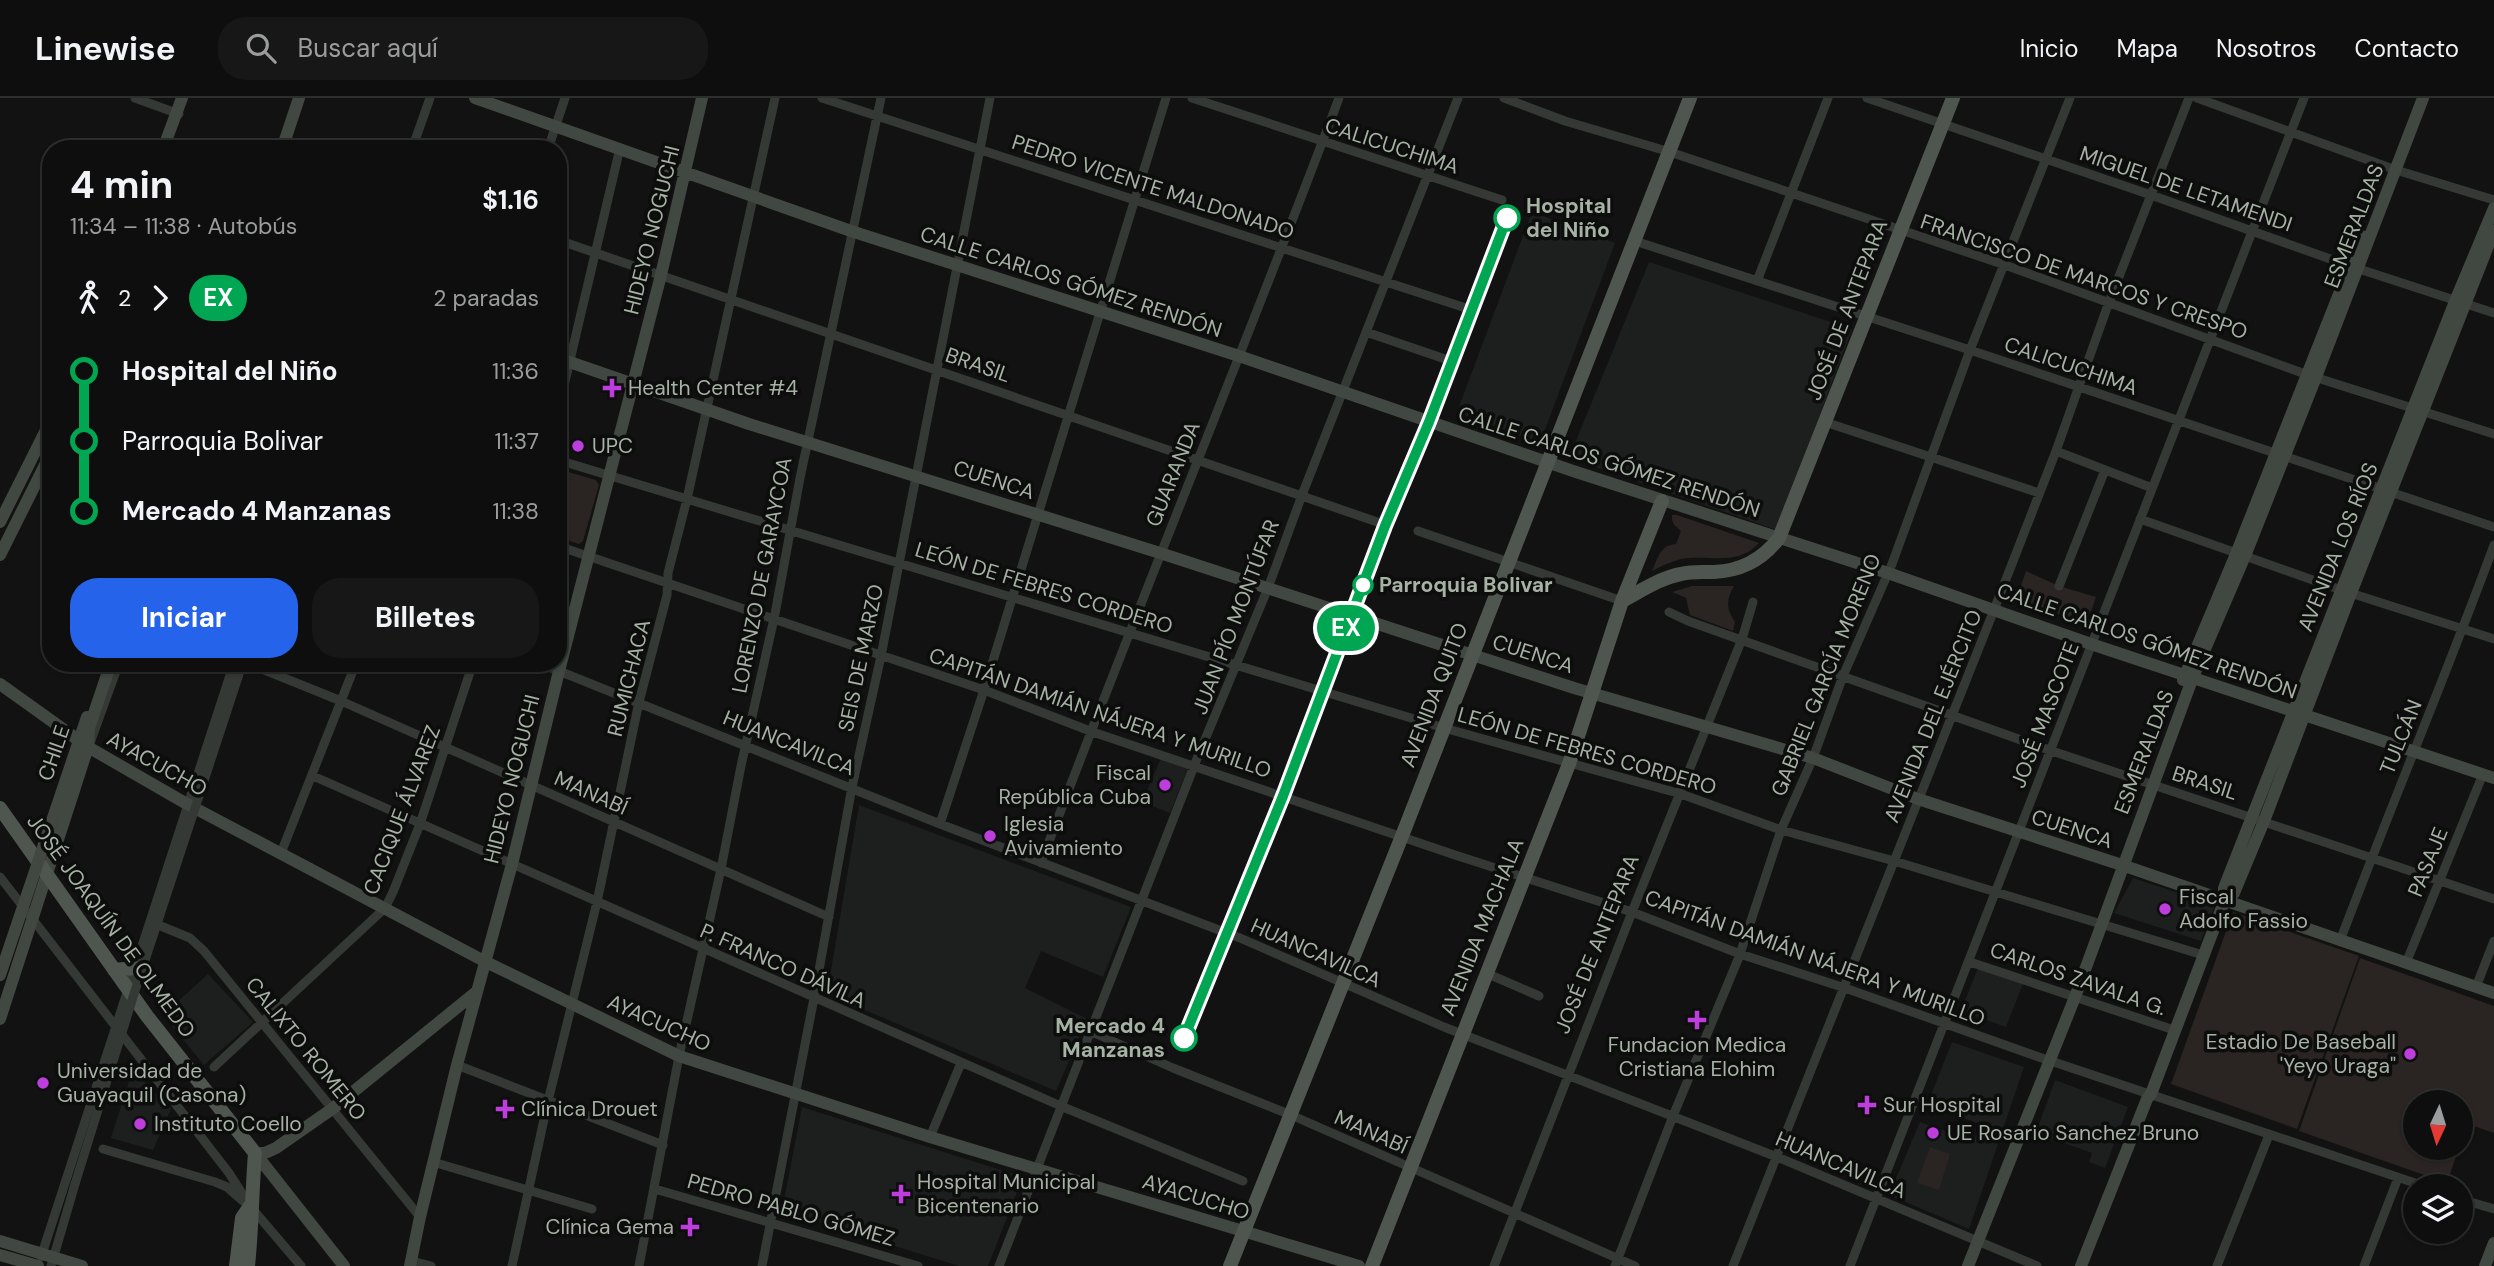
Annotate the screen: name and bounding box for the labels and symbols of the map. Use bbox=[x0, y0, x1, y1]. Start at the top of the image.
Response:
street label: CALICUCHIMA bbox=[1321, 111, 1463, 181]
street label: PEDRO VICENTE MALDONADO bbox=[1008, 128, 1298, 246]
street label: MIGUEL DE LETAMENDI bbox=[2076, 139, 2296, 239]
street label: HIDEYO NOGUCHI bbox=[617, 143, 687, 317]
street label: ESMERALDAS bbox=[2318, 160, 2390, 292]
place label: Hospital del Niño bbox=[1526, 192, 1612, 244]
marker: Hospital del Niño bbox=[1494, 205, 1520, 231]
street label: FRANCISCO DE MARCOS Y CRESPO bbox=[1917, 208, 2251, 346]
street label: JOSÉ DE ANTEPARA bbox=[1800, 216, 1894, 404]
street label: CALLE CARLOS GÓMEZ RENDÓN bbox=[917, 220, 1225, 344]
street label: CALICUCHIMA bbox=[2001, 330, 2141, 402]
street label: BRASIL bbox=[942, 341, 1014, 389]
place label: Health Center #4 bbox=[628, 374, 798, 402]
marker: Health Center #4 bbox=[602, 378, 622, 398]
street label: CALLE CARLOS GÓMEZ RENDÓN bbox=[1455, 400, 1763, 524]
street label: GUARANDA bbox=[1139, 417, 1207, 531]
place label: UPC bbox=[592, 432, 633, 460]
marker: UPC bbox=[570, 438, 586, 454]
street label: CUENCA bbox=[950, 454, 1038, 506]
street label: LORENZO DE GARAYCOA bbox=[725, 455, 799, 695]
street label: AVENIDA LOS RÍOS bbox=[2291, 458, 2385, 636]
street label: JUAN PÍO MONTÚFAR bbox=[1186, 515, 1286, 719]
street label: LEÓN DE FEBRES CORDERO bbox=[912, 535, 1176, 641]
street label: GABRIEL GARCÍA MORENO bbox=[1764, 550, 1888, 800]
place label: Parroquia Bolivar bbox=[1379, 571, 1553, 599]
marker: Parroquia Bolivar bbox=[1353, 575, 1373, 595]
street label: CALLE CARLOS GÓMEZ RENDÓN bbox=[1993, 576, 2301, 706]
street label: SEIS DE MARZO bbox=[832, 582, 890, 734]
line badge: EX bbox=[1314, 605, 1378, 651]
street label: AVENIDA DEL EJÉRCITO bbox=[1877, 605, 1989, 827]
street label: RUMICHACA bbox=[601, 616, 657, 740]
street label: AVENIDA QUITO bbox=[1394, 619, 1474, 771]
street label: CUENCA bbox=[1489, 628, 1577, 680]
street label: JOSÉ MASCOTE bbox=[2004, 638, 2086, 792]
street label: CAPITÁN DAMIÁN NÁJERA Y MURILLO bbox=[925, 641, 1275, 785]
street label: ESMERALDAS bbox=[2108, 686, 2180, 818]
street label: HIDEYO NOGUCHI bbox=[477, 692, 547, 866]
street label: TULCÁN bbox=[2373, 695, 2429, 779]
street label: LEÓN DE FEBRES CORDERO bbox=[1454, 701, 1720, 801]
street label: HUANCAVILCA bbox=[719, 704, 859, 782]
street label: CHILE bbox=[31, 721, 77, 785]
street label: CACIQUE ÁLVAREZ bbox=[357, 721, 447, 899]
street label: AYACUCHO bbox=[102, 725, 212, 803]
place label: Fiscal República Cuba bbox=[998, 759, 1151, 811]
street label: BRASIL bbox=[2169, 759, 2241, 807]
street label: MANABÍ bbox=[550, 764, 632, 822]
marker: Fiscal República Cuba bbox=[1157, 777, 1173, 793]
street label: CUENCA bbox=[2028, 803, 2116, 855]
street label: JOSÉ JOAQUÍN DE OLMEDO bbox=[20, 809, 202, 1043]
place label: Iglesia Avivamiento bbox=[1004, 810, 1123, 862]
street label: PASAJE bbox=[2401, 823, 2455, 901]
marker: Iglesia Avivamiento bbox=[982, 828, 998, 844]
street label: AVENIDA MACHALA bbox=[1434, 834, 1530, 1020]
street label: JOSÉ DE ANTEPARA bbox=[1548, 850, 1646, 1038]
street label: CAPITÁN DAMIÁN NÁJERA Y MURILLO bbox=[1641, 883, 1989, 1033]
place label: Fiscal Adolfo Fassio bbox=[2179, 883, 2308, 935]
marker: Fiscal Adolfo Fassio bbox=[2157, 901, 2173, 917]
street label: HUANCAVILCA bbox=[1246, 912, 1386, 994]
street label: P. FRANCO DÁVILA bbox=[696, 917, 870, 1015]
street label: CARLOS ZAVALA G. bbox=[1986, 936, 2170, 1022]
street label: CALIXTO ROMERO bbox=[239, 971, 373, 1127]
street label: AYACUCHO bbox=[603, 988, 715, 1058]
marker: Fundacion Medica Cristiana Elohim bbox=[1687, 1010, 1707, 1030]
place label: Mercado 4 Manzanas bbox=[1055, 1012, 1165, 1064]
marker: Mercado 4 Manzanas bbox=[1171, 1025, 1197, 1051]
place label: Estadio De Baseball 'Yeyo Uraga" bbox=[2206, 1028, 2396, 1080]
place label: Fundacion Medica Cristiana Elohim bbox=[1608, 1031, 1786, 1083]
marker: Estadio De Baseball 'Yeyo Uraga" bbox=[2402, 1046, 2418, 1062]
place label: Universidad de Guayaquil (Casona) bbox=[57, 1057, 246, 1109]
marker: Universidad de Guayaquil (Casona) bbox=[35, 1075, 51, 1091]
north arrow bbox=[2403, 1090, 2473, 1160]
place label: Sur Hospital bbox=[1883, 1091, 2000, 1119]
place label: Clínica Drouet bbox=[521, 1095, 658, 1123]
marker: Sur Hospital bbox=[1857, 1095, 1877, 1115]
marker: Clínica Drouet bbox=[495, 1099, 515, 1119]
street label: MANABÍ bbox=[1330, 1103, 1412, 1161]
place label: Instituto Coello bbox=[154, 1110, 302, 1138]
marker: Instituto Coello bbox=[132, 1116, 148, 1132]
place label: UE Rosario Sanchez Bruno bbox=[1947, 1119, 2199, 1147]
street label: HUANCAVILCA bbox=[1771, 1125, 1911, 1205]
marker: UE Rosario Sanchez Bruno bbox=[1925, 1125, 1941, 1141]
street label: PEDRO PABLO GÓMEZ bbox=[684, 1167, 898, 1253]
street label: AYACUCHO bbox=[1139, 1167, 1253, 1227]
place label: Hospital Municipal Bicentenario bbox=[917, 1168, 1096, 1220]
marker: Hospital Municipal Bicentenario bbox=[891, 1184, 911, 1204]
place label: Clínica Gema bbox=[545, 1213, 674, 1241]
marker: Clínica Gema bbox=[680, 1217, 700, 1237]

